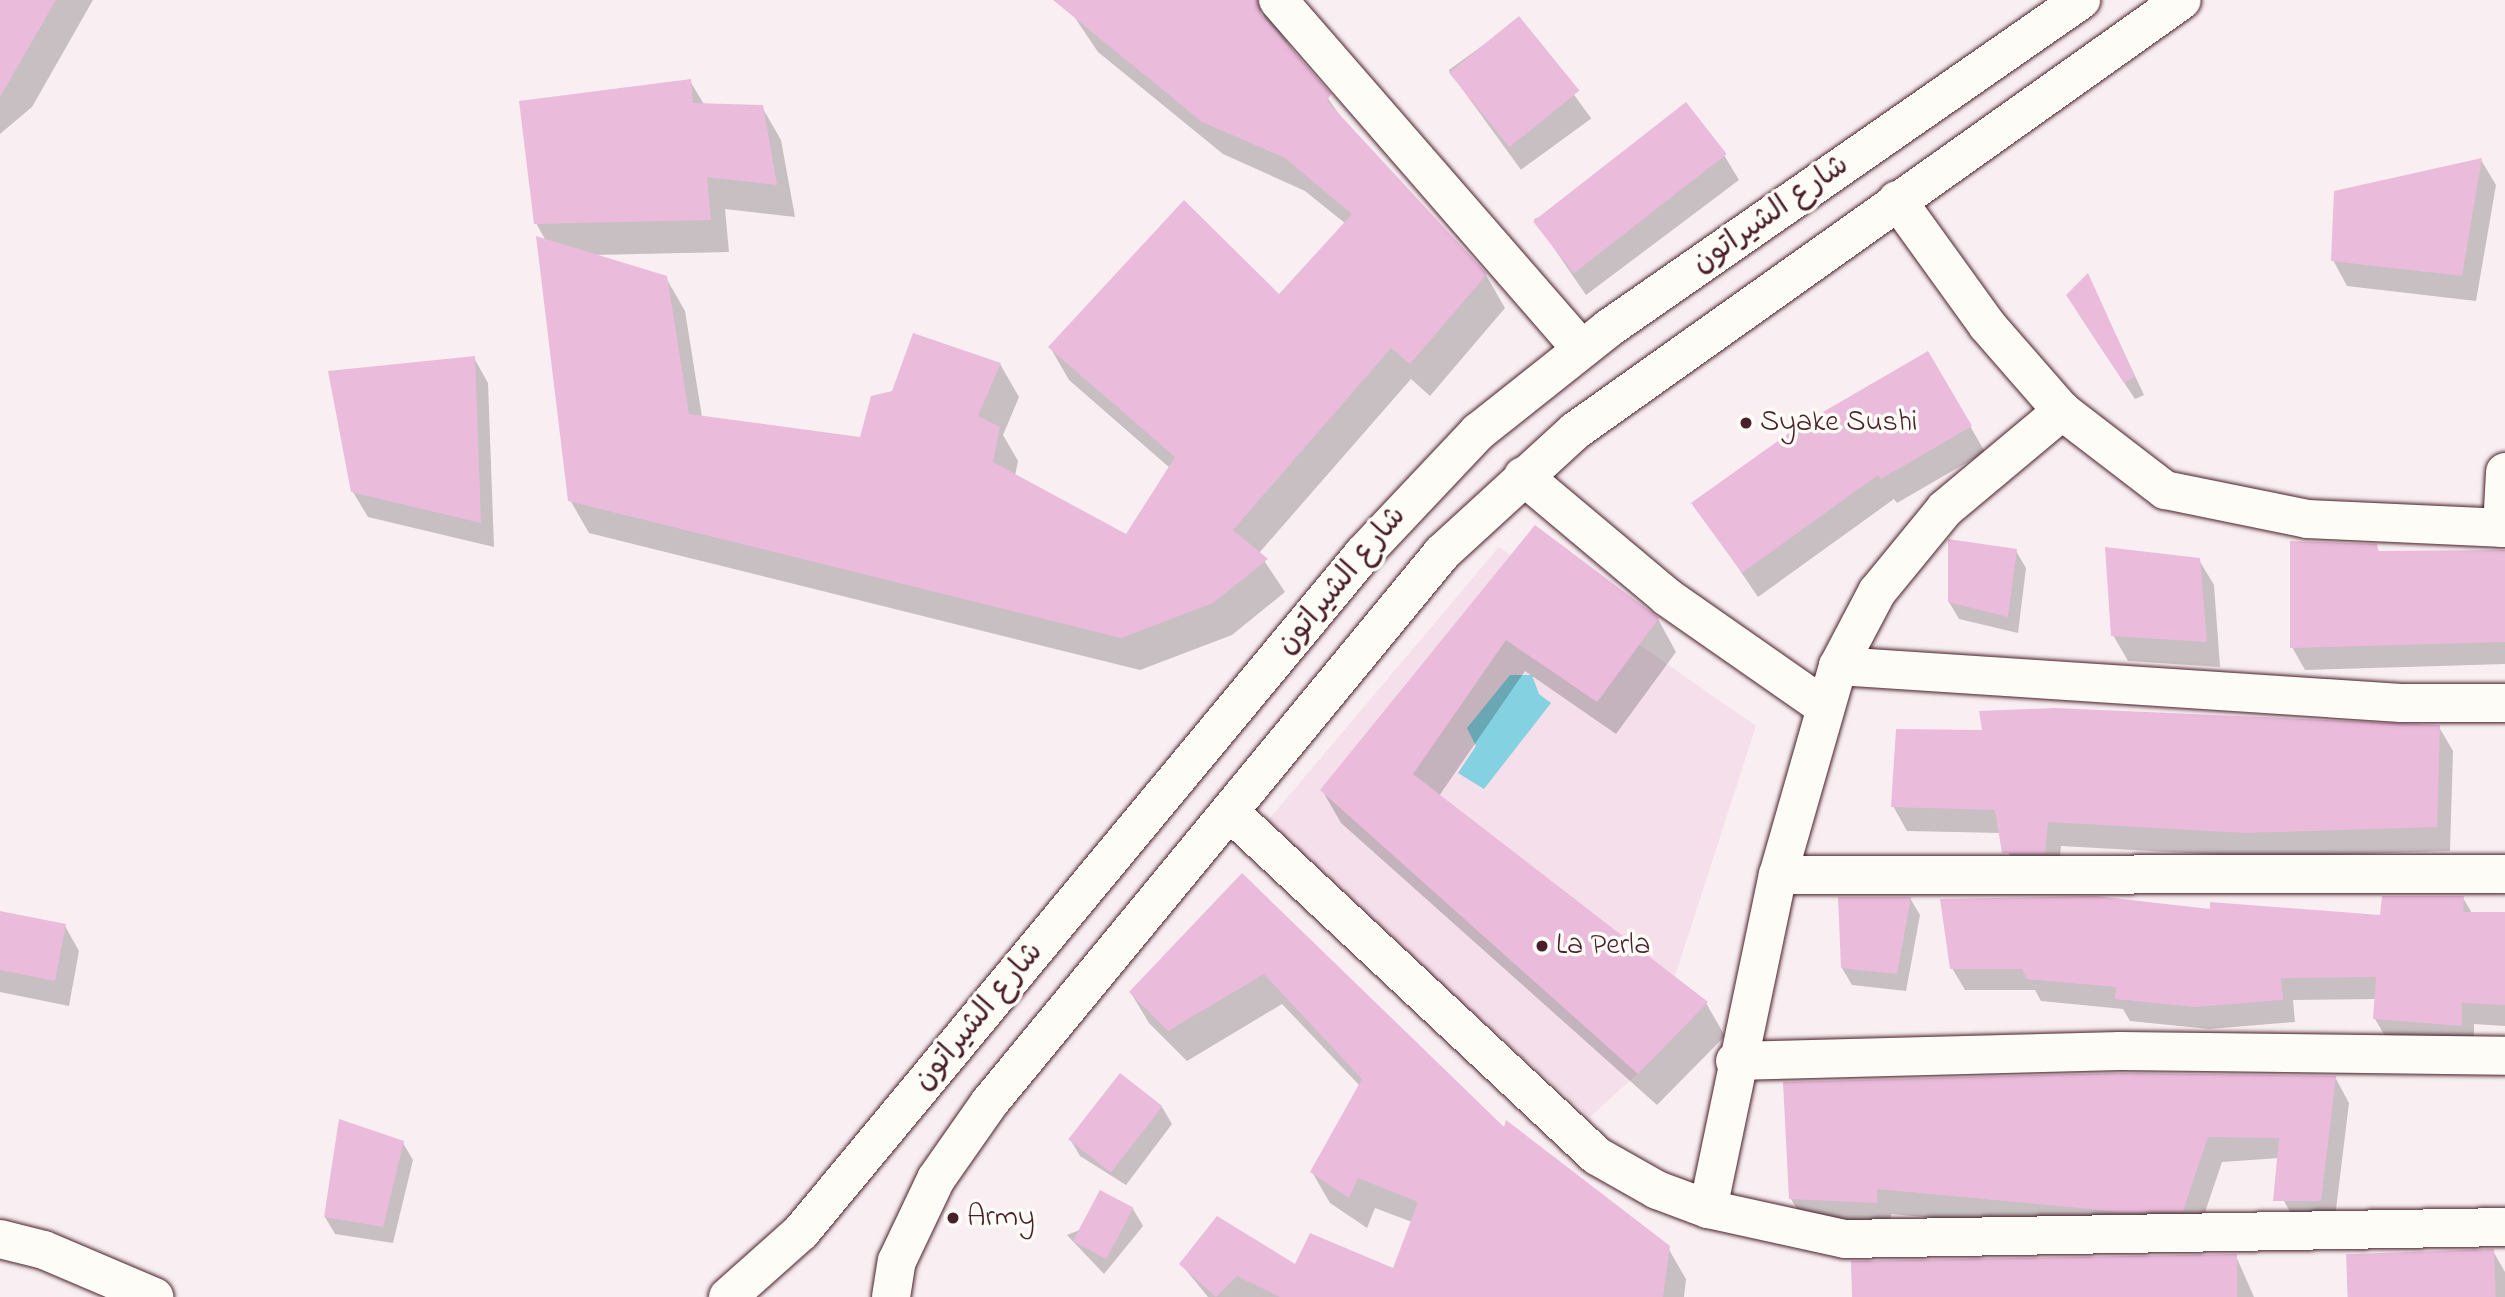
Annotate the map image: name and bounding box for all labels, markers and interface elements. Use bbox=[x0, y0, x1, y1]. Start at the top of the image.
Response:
street label: شارع الشيراتون bbox=[1686, 148, 1856, 282]
place label: Syake Sushi bbox=[1760, 405, 1917, 441]
marker: Syake Sushi bbox=[1738, 415, 1754, 431]
street label: شارع الشيراتون bbox=[1269, 499, 1415, 663]
place label: La Perla bbox=[1556, 928, 1650, 964]
street label: شارع الشيراتون bbox=[906, 935, 1052, 1099]
marker: La Perla bbox=[1534, 938, 1550, 954]
place label: Army bbox=[967, 1200, 1035, 1236]
marker: Army bbox=[945, 1210, 961, 1226]

